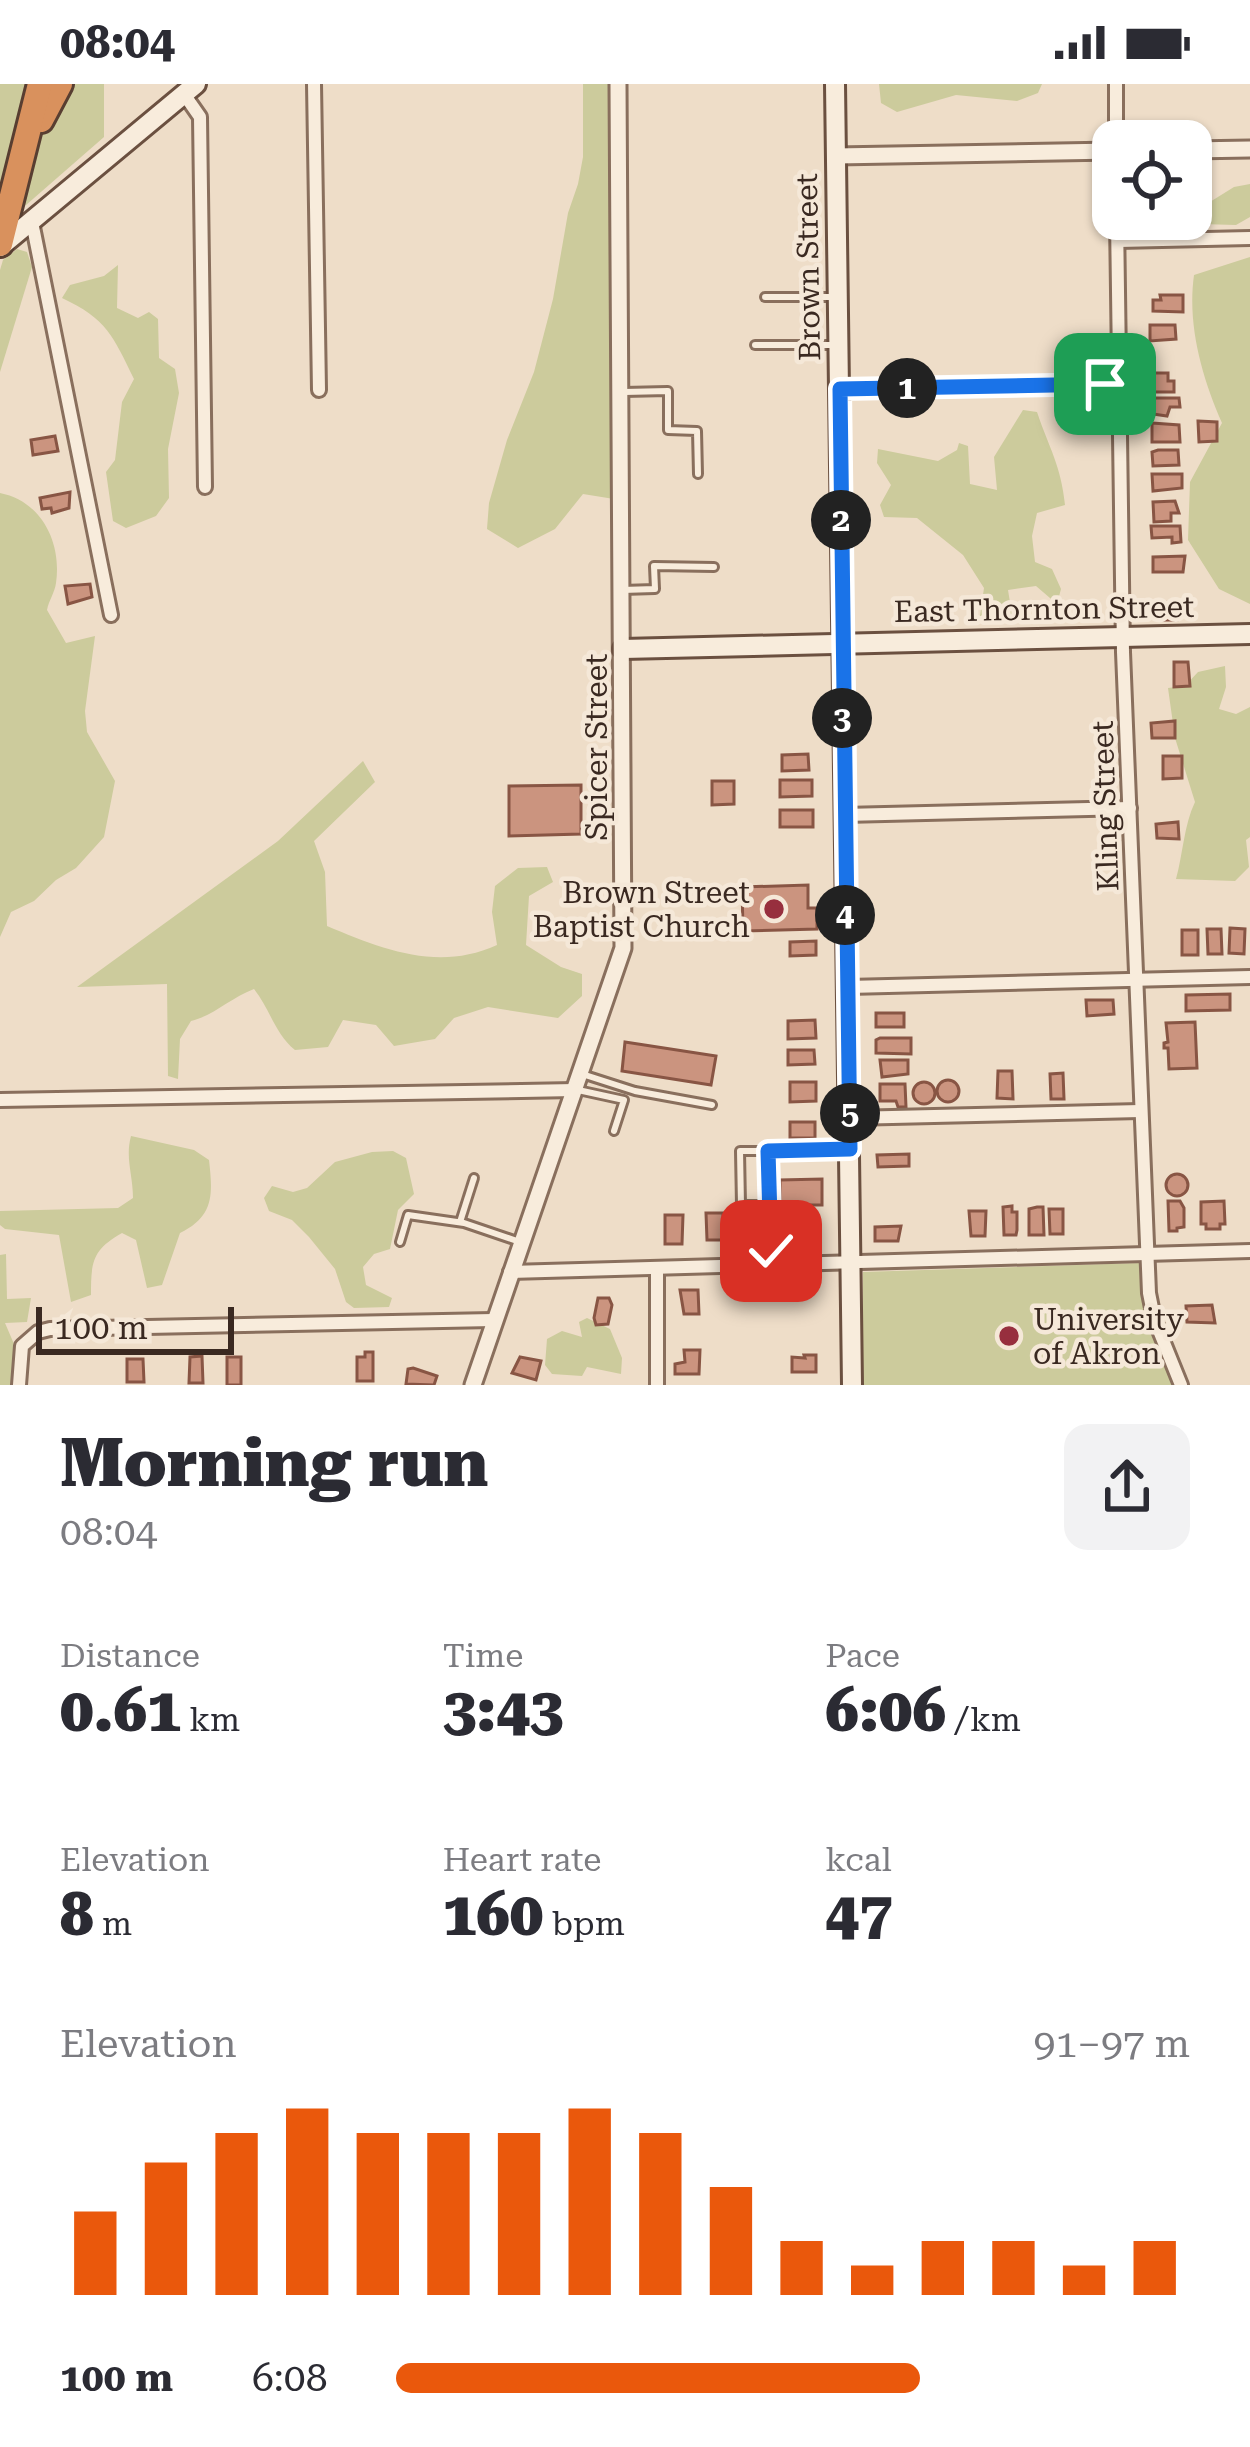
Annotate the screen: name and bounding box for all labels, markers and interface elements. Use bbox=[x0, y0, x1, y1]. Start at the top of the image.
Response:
text: 08:04 bbox=[60, 16, 175, 69]
map controls bbox=[1092, 120, 1212, 240]
button: locate bbox=[1092, 120, 1212, 240]
street label: Brown Street bbox=[789, 173, 827, 361]
pin bbox=[1054, 333, 1156, 435]
icon: arrive bbox=[1072, 351, 1138, 417]
pin: 1 bbox=[877, 358, 937, 418]
text: 1 bbox=[898, 368, 916, 407]
pin: 2 bbox=[811, 490, 871, 550]
text: 2 bbox=[832, 500, 850, 539]
street label: East Thornton Street bbox=[893, 589, 1195, 629]
street label: Spicer Street bbox=[579, 653, 614, 841]
pin: 3 bbox=[812, 688, 872, 748]
text: 3 bbox=[833, 698, 851, 737]
street label: Kling Street bbox=[1085, 720, 1125, 892]
place label: Brown Street Baptist Church bbox=[533, 875, 750, 944]
pin: 4 bbox=[815, 885, 875, 945]
text: 4 bbox=[836, 895, 854, 934]
marker: Brown Street Baptist Church bbox=[761, 896, 787, 922]
pin: 5 bbox=[820, 1083, 880, 1143]
text: 5 bbox=[841, 1093, 859, 1132]
pin bbox=[720, 1200, 822, 1302]
icon: check bbox=[738, 1218, 804, 1284]
scale bar bbox=[36, 1301, 234, 1354]
place label: University of Akron bbox=[1033, 1302, 1184, 1371]
text: 100 m bbox=[54, 1308, 148, 1347]
marker: University of Akron bbox=[996, 1323, 1022, 1349]
button: share bbox=[1064, 1424, 1190, 1550]
text: Morning run bbox=[60, 1425, 488, 1502]
text: 08:04 bbox=[60, 1509, 157, 1555]
text: Distance bbox=[60, 1636, 200, 1675]
text: Time bbox=[443, 1636, 523, 1675]
text: Pace bbox=[825, 1636, 900, 1675]
text: 0.61 bbox=[60, 1675, 181, 1746]
text: 3:43 bbox=[443, 1675, 563, 1746]
text: 6:06 bbox=[825, 1675, 946, 1746]
text: km bbox=[181, 1700, 240, 1739]
text: /km bbox=[946, 1700, 1021, 1739]
text: Elevation bbox=[60, 1840, 210, 1879]
text: Heart rate bbox=[443, 1840, 601, 1879]
text: kcal bbox=[825, 1840, 892, 1879]
text: 8 bbox=[60, 1879, 94, 1950]
text: 160 bbox=[443, 1879, 543, 1950]
text: 47 bbox=[825, 1879, 893, 1950]
text: m bbox=[94, 1904, 132, 1943]
text: bpm bbox=[543, 1904, 625, 1943]
text: Elevation bbox=[60, 2021, 237, 2067]
text: 91–97 m bbox=[1034, 2021, 1190, 2067]
text: 100 m bbox=[60, 2355, 173, 2401]
text: 6:08 bbox=[252, 2355, 328, 2401]

